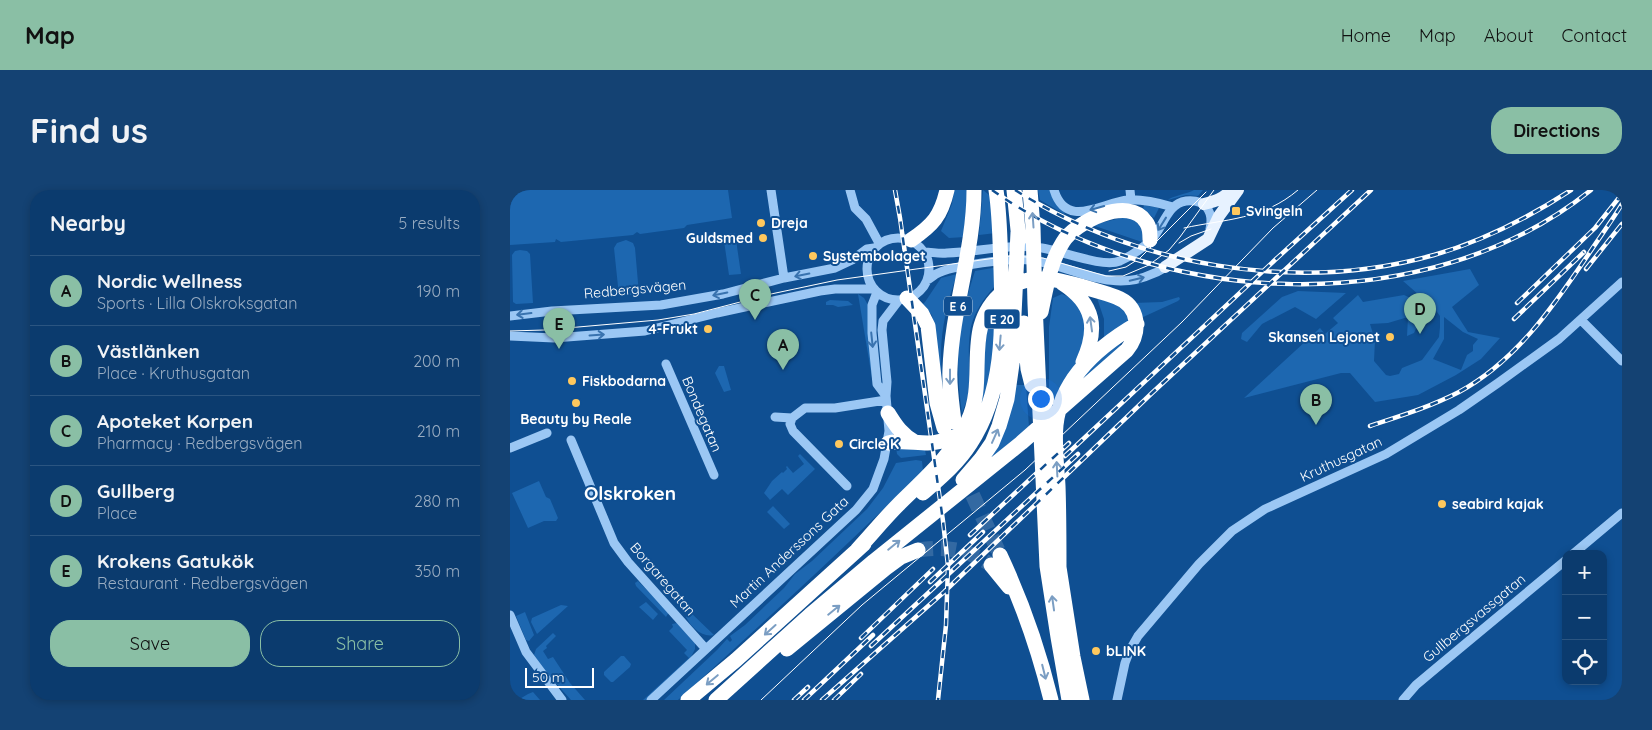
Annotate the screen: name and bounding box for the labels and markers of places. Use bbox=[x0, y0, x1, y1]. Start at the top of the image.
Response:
place label: Svingeln bbox=[1246, 202, 1303, 220]
marker: Svingeln bbox=[1230, 205, 1242, 217]
place label: Dreja bbox=[771, 214, 808, 232]
marker: Dreja bbox=[755, 217, 767, 229]
place label: Guldsmed bbox=[686, 229, 753, 247]
marker: Guldsmed bbox=[757, 232, 769, 244]
place label: Systembolaget bbox=[823, 247, 926, 265]
marker: Systembolaget bbox=[807, 250, 819, 262]
pin: C bbox=[739, 279, 771, 320]
pin: D bbox=[1404, 293, 1436, 334]
pin: E bbox=[543, 308, 575, 349]
place label: 4-Frukt bbox=[648, 320, 698, 338]
marker: 4-Frukt bbox=[702, 323, 714, 335]
place label: Skansen Lejonet bbox=[1268, 328, 1380, 346]
pin: A bbox=[767, 329, 799, 370]
marker: Skansen Lejonet bbox=[1384, 331, 1396, 343]
place label: Fiskbodarna bbox=[582, 372, 666, 390]
marker: Fiskbodarna bbox=[566, 375, 578, 387]
pin: B bbox=[1300, 384, 1332, 425]
marker: Beauty by Reale bbox=[570, 397, 582, 409]
place label: Beauty by Reale bbox=[520, 410, 632, 428]
place label: Circle K bbox=[849, 435, 899, 453]
marker: Circle K bbox=[833, 438, 845, 450]
place label: seabird kajak bbox=[1452, 495, 1544, 513]
marker: seabird kajak bbox=[1436, 498, 1448, 510]
place label: bLINK bbox=[1106, 642, 1146, 660]
marker: bLINK bbox=[1090, 645, 1102, 657]

